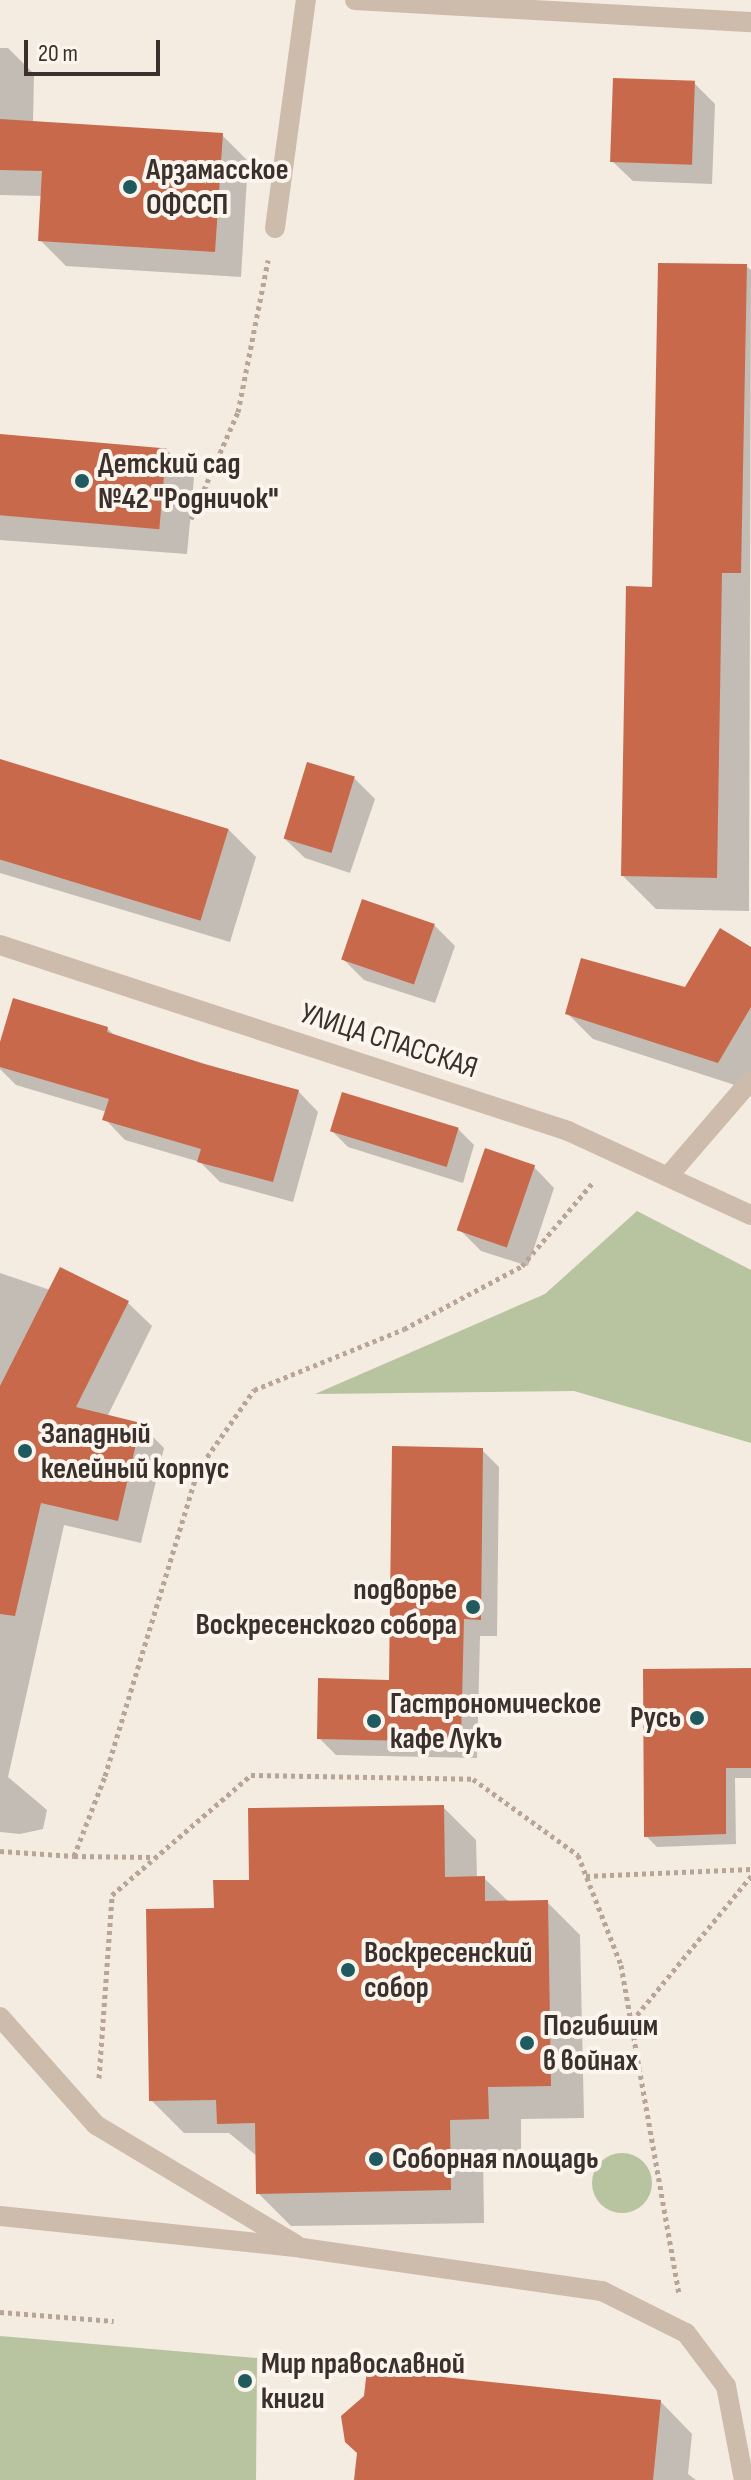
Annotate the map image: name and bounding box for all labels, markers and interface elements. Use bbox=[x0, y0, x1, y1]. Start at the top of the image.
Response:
scale bar bbox=[28, 24, 164, 74]
text: 20 m bbox=[38, 39, 78, 68]
place label: Арзамасское ОФССП bbox=[146, 152, 289, 222]
marker: Арзамасское ОФССП bbox=[121, 178, 139, 196]
place label: Детский сад №42 "Родничок" bbox=[98, 446, 278, 516]
marker: Детский сад №42 "Родничок" bbox=[73, 472, 91, 490]
street label: УЛИЦА СПАССКАЯ bbox=[296, 995, 482, 1087]
place label: Западный келейный корпус bbox=[41, 1416, 229, 1486]
marker: Западный келейный корпус bbox=[16, 1442, 34, 1460]
place label: подворье Воскресенского собора bbox=[195, 1572, 457, 1642]
marker: подворье Воскресенского собора bbox=[464, 1598, 482, 1616]
place label: Гастрономическое кафе Лукъ bbox=[390, 1686, 601, 1756]
place label: Русь bbox=[630, 1700, 681, 1736]
marker: Русь bbox=[688, 1709, 706, 1727]
marker: Гастрономическое кафе Лукъ bbox=[365, 1712, 383, 1730]
place label: Воскресенский собор bbox=[364, 1935, 532, 2006]
marker: Воскресенский собор bbox=[339, 1961, 357, 1979]
place label: Погибшим в войнах bbox=[543, 2008, 658, 2078]
marker: Погибшим в войнах bbox=[518, 2034, 536, 2052]
place label: Соборная площадь bbox=[392, 2141, 599, 2177]
marker: Соборная площадь bbox=[367, 2150, 385, 2168]
place label: Мир православной книги bbox=[261, 2346, 465, 2416]
marker: Мир православной книги bbox=[236, 2372, 254, 2390]

